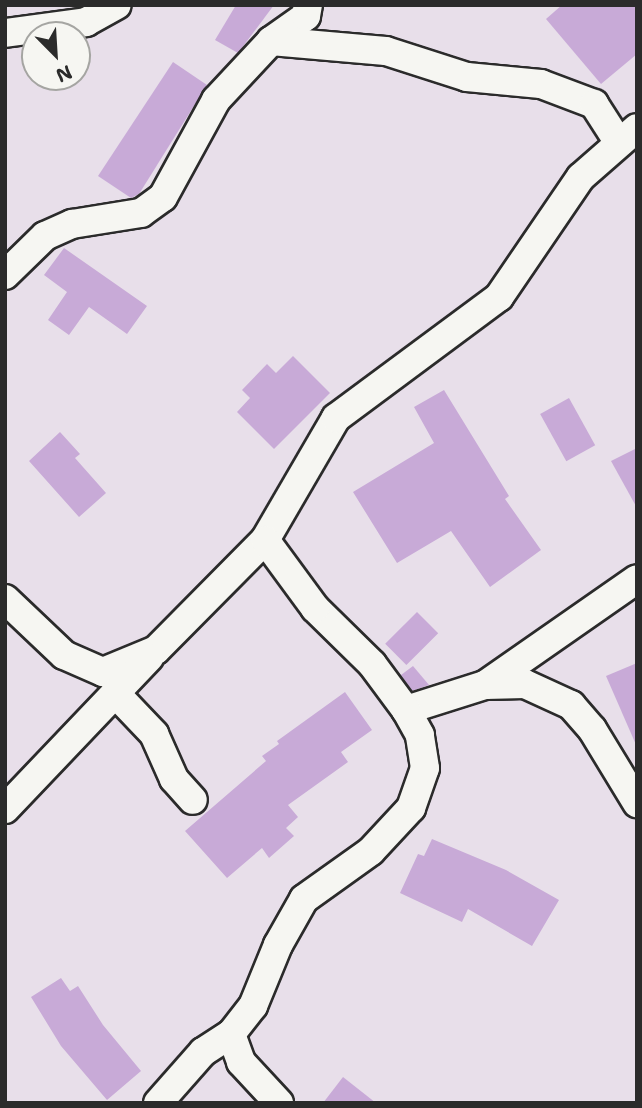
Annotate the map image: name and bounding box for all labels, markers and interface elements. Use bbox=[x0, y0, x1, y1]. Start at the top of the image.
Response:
north arrow bbox=[21, 21, 91, 91]
text: N bbox=[52, 59, 76, 88]

